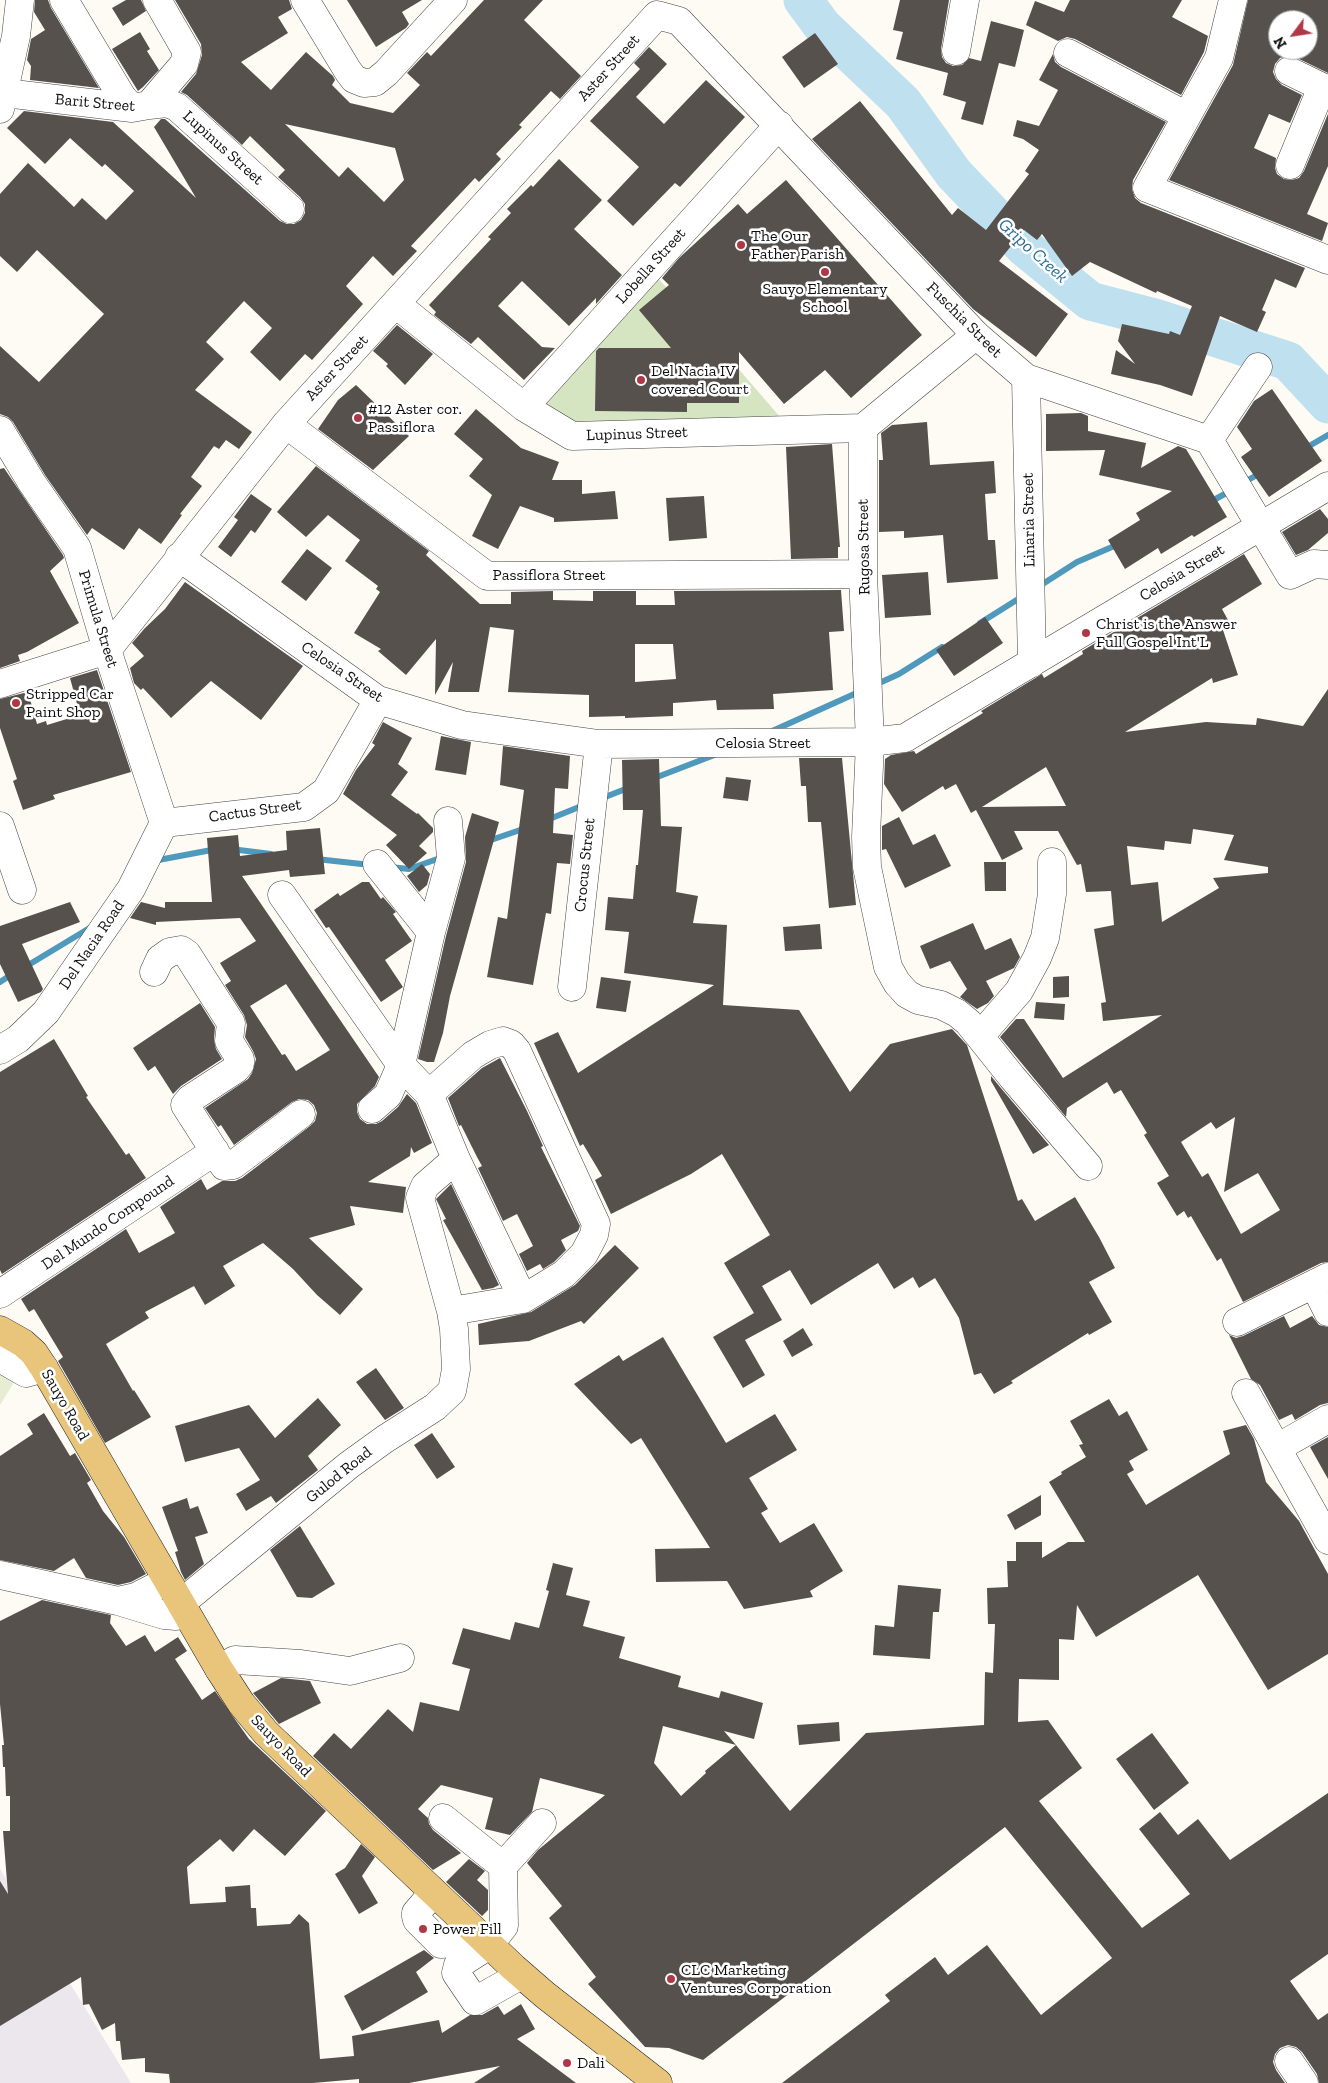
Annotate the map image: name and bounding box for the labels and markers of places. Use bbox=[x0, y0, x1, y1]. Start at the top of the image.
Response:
place label: The Our Father Parish bbox=[751, 226, 844, 264]
marker: The Our Father Parish bbox=[735, 239, 747, 251]
marker: Sauyo Elementary School bbox=[819, 266, 831, 278]
place label: Sauyo Elementary School bbox=[762, 279, 888, 317]
place label: Del Nacia IV covered Court bbox=[651, 361, 749, 399]
marker: Del Nacia IV covered Court bbox=[635, 374, 647, 386]
place label: #12 Aster cor. Passiflora bbox=[368, 399, 462, 437]
marker: #12 Aster cor. Passiflora bbox=[352, 412, 364, 424]
place label: Christ is the Answer Full Gospel Int'L bbox=[1096, 614, 1237, 652]
marker: Christ is the Answer Full Gospel Int'L bbox=[1080, 627, 1092, 639]
place label: Stripped Car Paint Shop bbox=[26, 684, 114, 722]
marker: Stripped Car Paint Shop bbox=[10, 697, 22, 709]
place label: Power Fill bbox=[433, 1919, 502, 1939]
marker: Power Fill bbox=[417, 1923, 429, 1935]
place label: CLC Marketing Ventures Corporation bbox=[681, 1960, 831, 1998]
marker: CLC Marketing Ventures Corporation bbox=[665, 1973, 677, 1985]
place label: Dali bbox=[577, 2053, 605, 2073]
marker: Dali bbox=[561, 2057, 573, 2069]

